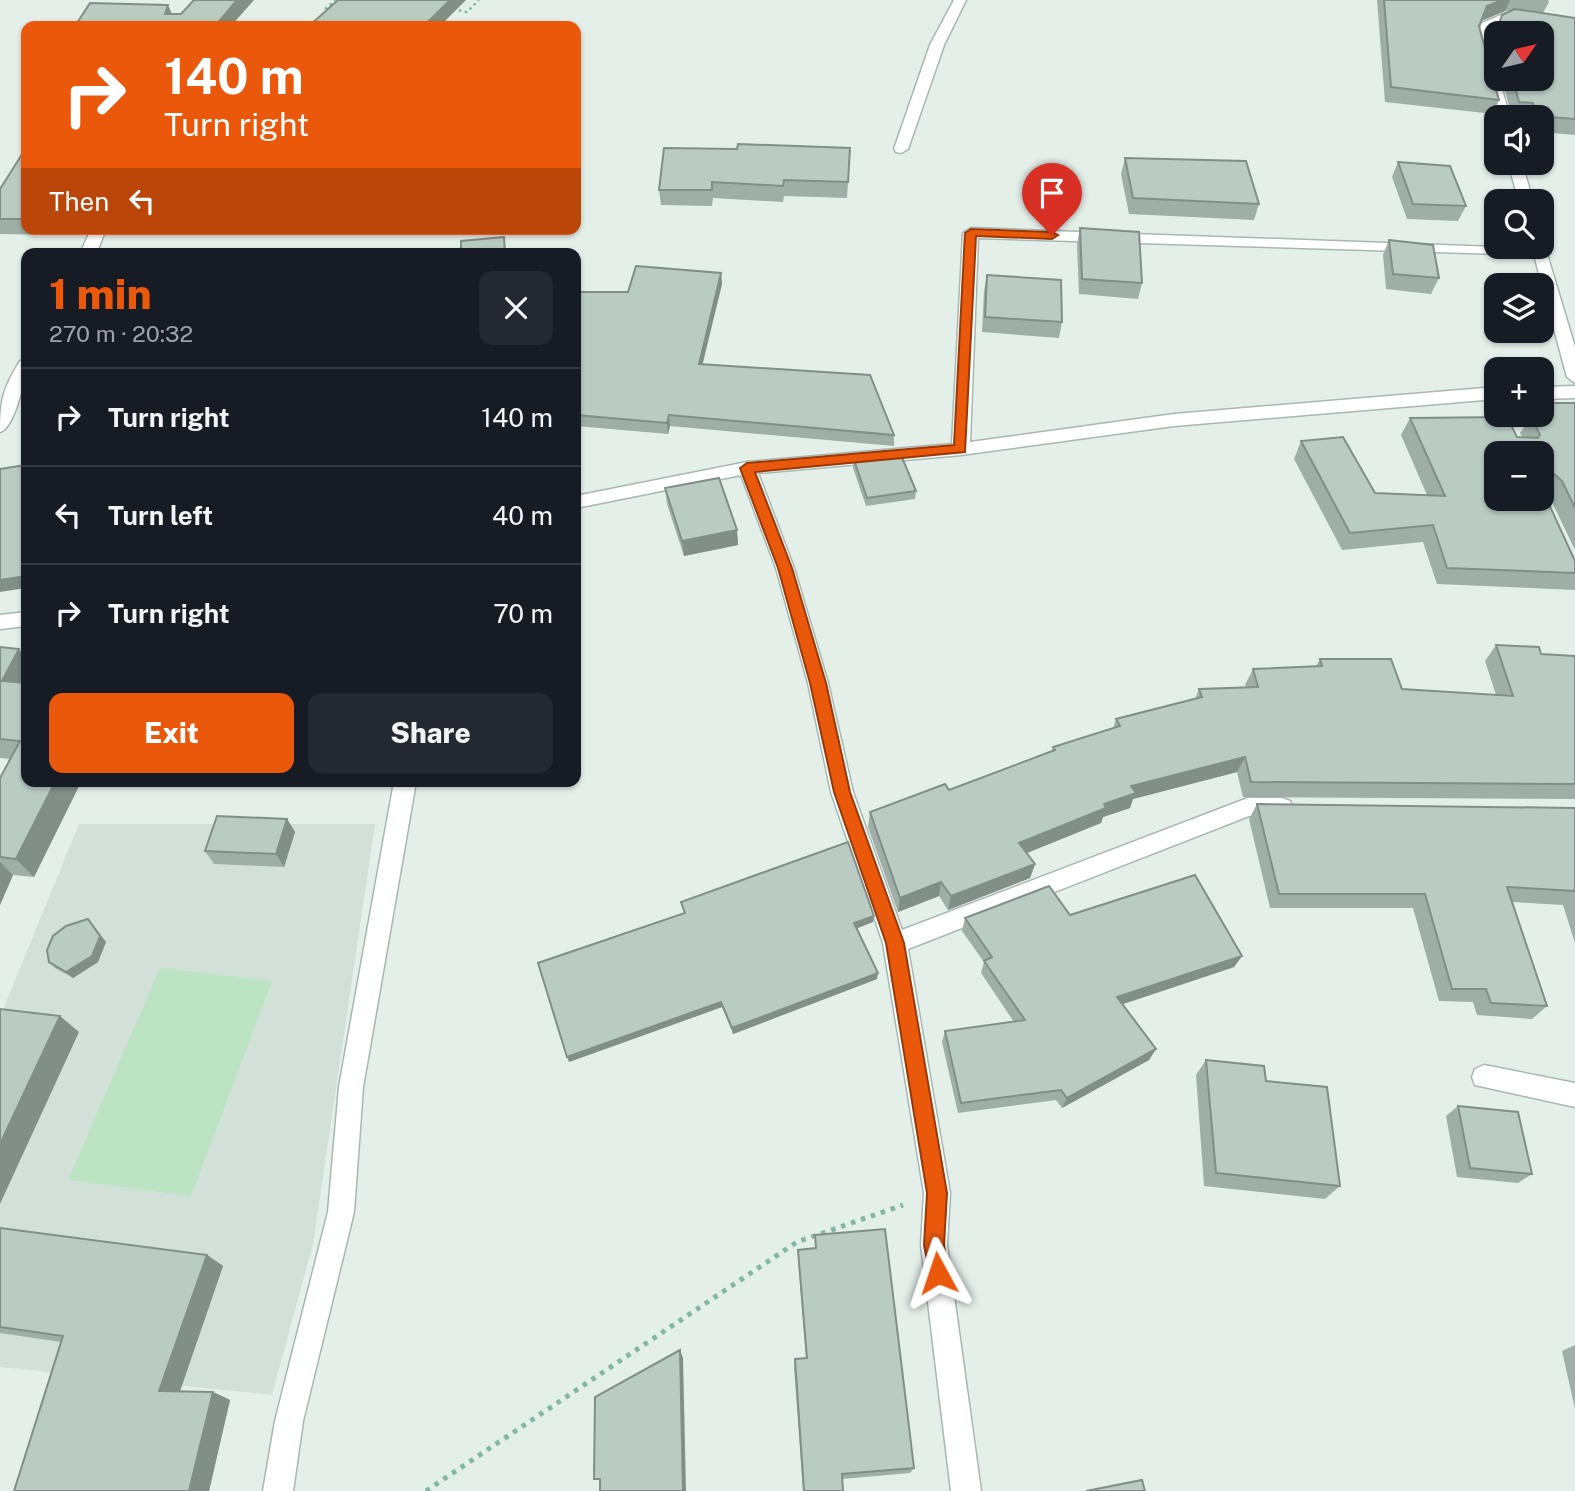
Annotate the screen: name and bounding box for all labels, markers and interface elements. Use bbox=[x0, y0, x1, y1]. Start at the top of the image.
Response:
north arrow bbox=[1484, 21, 1554, 91]
map controls bbox=[1484, 21, 1554, 511]
text: 140 m bbox=[164, 47, 304, 105]
icon: right bbox=[49, 49, 140, 140]
button: sound bbox=[1484, 105, 1554, 175]
text: Turn right bbox=[164, 106, 309, 143]
pin bbox=[1022, 163, 1082, 235]
icon: arrive bbox=[1033, 174, 1071, 212]
icon: left bbox=[123, 182, 161, 220]
text: Then bbox=[49, 186, 109, 217]
button: search bbox=[1484, 189, 1554, 259]
text: 1 min bbox=[49, 269, 152, 318]
button: close bbox=[479, 271, 553, 345]
button: layers bbox=[1484, 273, 1554, 343]
text: 270 m · 20:32 bbox=[49, 320, 193, 347]
button: + bbox=[1484, 357, 1554, 427]
icon: right bbox=[49, 398, 87, 436]
text: Turn right bbox=[108, 402, 230, 433]
text: 140 m bbox=[481, 402, 553, 433]
button: − bbox=[1484, 441, 1554, 511]
icon: left bbox=[49, 496, 87, 534]
text: Turn left bbox=[108, 500, 213, 531]
text: 40 m bbox=[492, 500, 553, 531]
icon: right bbox=[49, 594, 87, 632]
text: Turn right bbox=[108, 598, 230, 629]
text: 70 m bbox=[493, 598, 553, 629]
button: Exit bbox=[49, 693, 294, 773]
button: Share bbox=[308, 693, 553, 773]
position arrow bbox=[901, 1236, 975, 1310]

